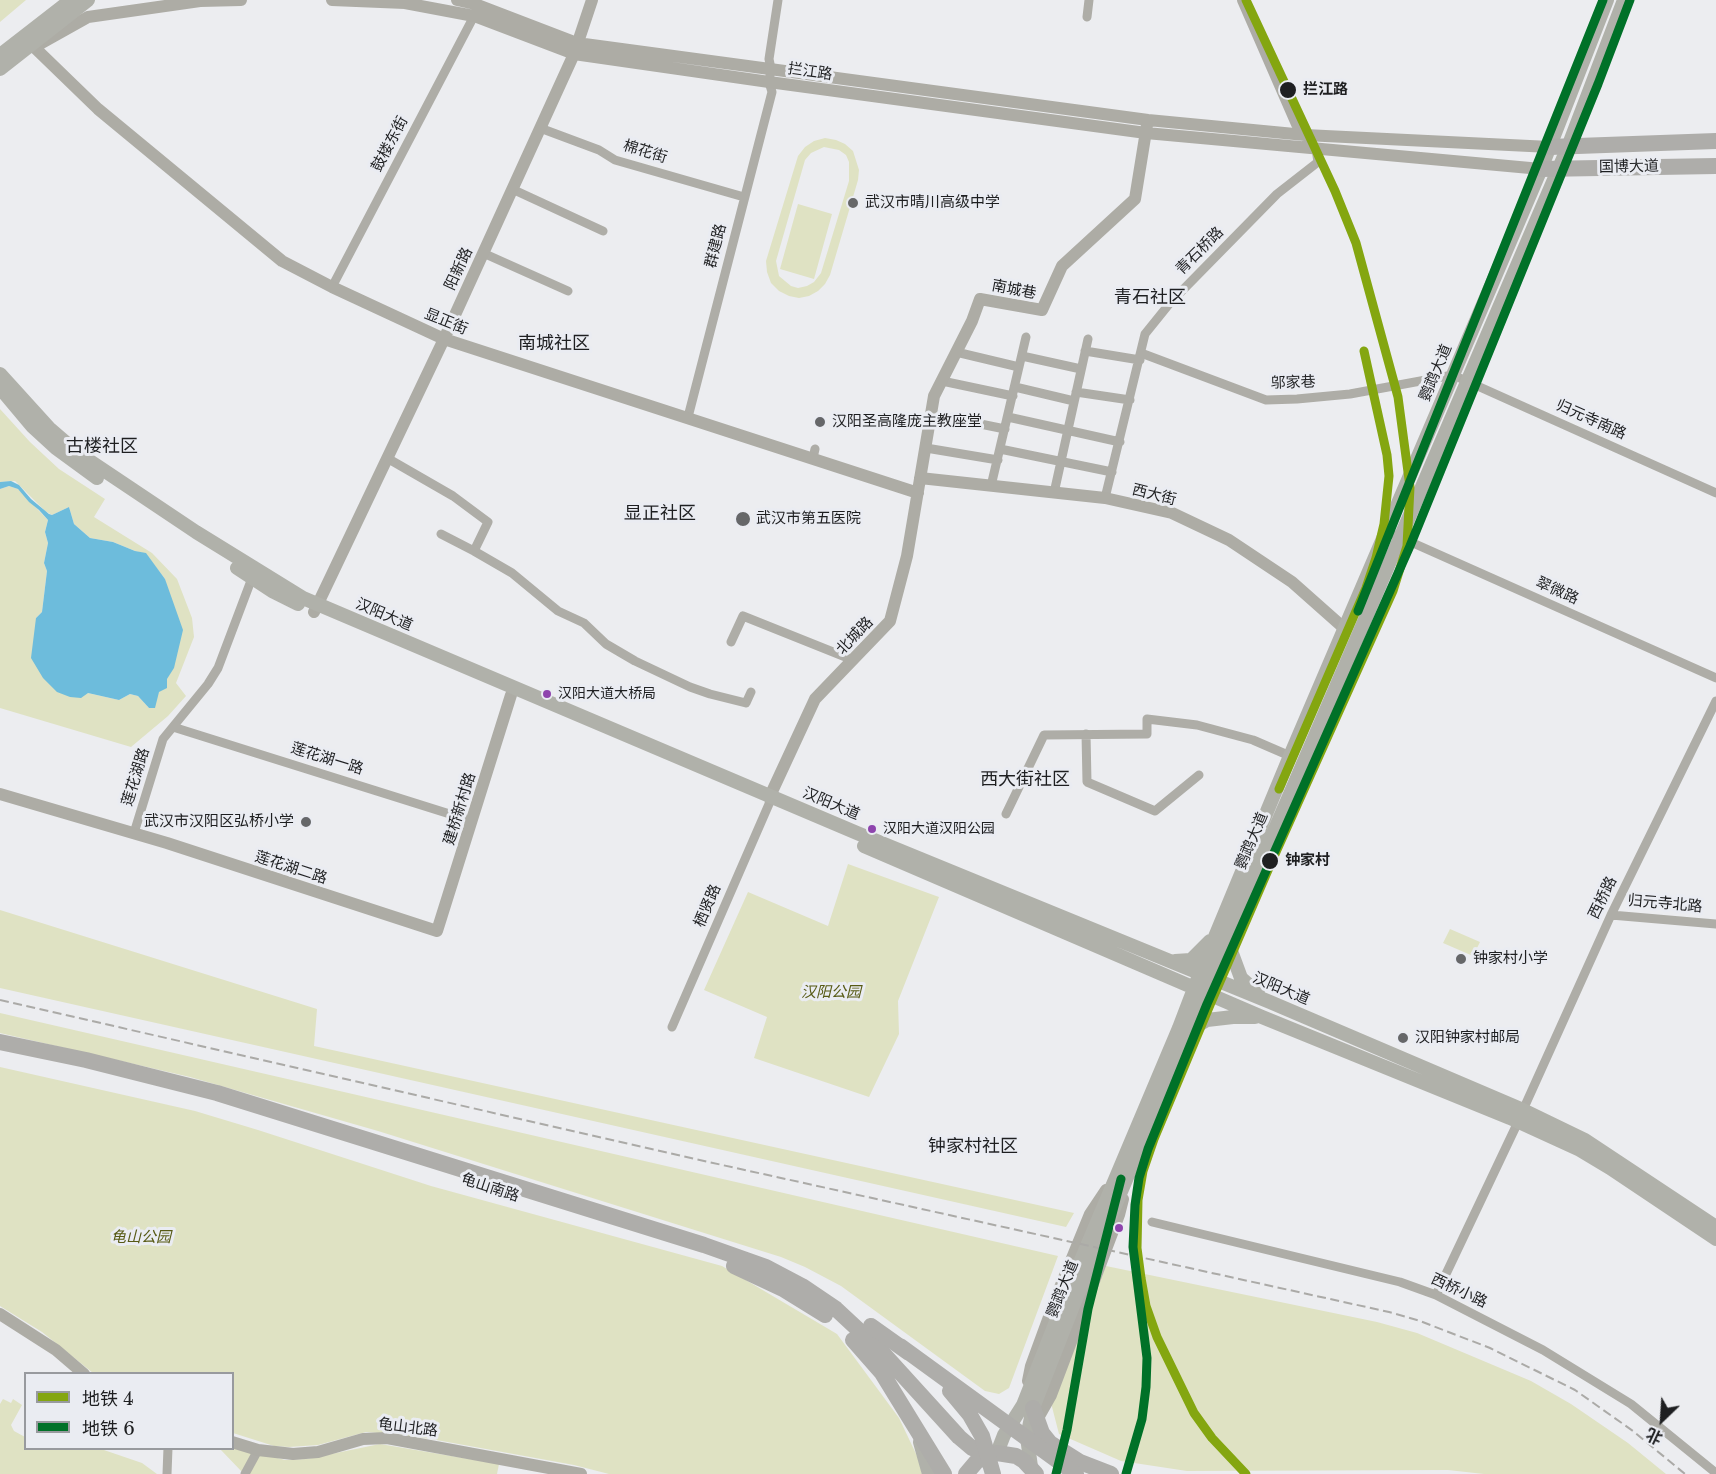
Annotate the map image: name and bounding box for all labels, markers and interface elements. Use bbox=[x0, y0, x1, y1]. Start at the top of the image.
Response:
street label: 拦江路 bbox=[786, 60, 834, 84]
marker: 拦江路 bbox=[1278, 80, 1298, 100]
place label: 拦江路 bbox=[1303, 81, 1348, 99]
street label: 鼓楼东街 bbox=[368, 113, 412, 175]
street label: 棉花街 bbox=[621, 137, 669, 167]
street label: 国博大道 bbox=[1599, 157, 1659, 177]
place label: 武汉市晴川高级中学 bbox=[865, 194, 1000, 212]
marker: 武汉市晴川高级中学 bbox=[846, 196, 860, 210]
street label: 群建路 bbox=[702, 222, 730, 270]
street label: 青石桥路 bbox=[1172, 223, 1228, 279]
street label: 阳新路 bbox=[441, 245, 477, 293]
street label: 南城巷 bbox=[990, 277, 1038, 303]
district label: 青石社区 bbox=[1114, 287, 1186, 309]
street label: 显正街 bbox=[422, 305, 470, 339]
district label: 南城社区 bbox=[518, 333, 590, 355]
street label: 鹦鹉大道 bbox=[1416, 342, 1456, 404]
street label: 邬家巷 bbox=[1270, 373, 1316, 393]
street label: 归元寺南路 bbox=[1553, 397, 1629, 443]
place label: 汉阳圣高隆庞主教座堂 bbox=[832, 413, 982, 431]
marker: 汉阳圣高隆庞主教座堂 bbox=[813, 415, 827, 429]
district label: 古楼社区 bbox=[66, 436, 138, 458]
street label: 西大街 bbox=[1130, 481, 1178, 509]
district label: 显正社区 bbox=[624, 503, 696, 525]
marker: 武汉市第五医院 bbox=[734, 510, 752, 528]
place label: 武汉市第五医院 bbox=[756, 510, 861, 528]
street label: 翠微路 bbox=[1533, 574, 1581, 608]
street label: 汉阳大道 bbox=[353, 595, 415, 635]
street label: 北城路 bbox=[833, 614, 877, 658]
place label: 汉阳大道大桥局 bbox=[558, 686, 656, 702]
marker: 汉阳大道大桥局 bbox=[541, 688, 553, 700]
street label: 莲花湖一路 bbox=[289, 739, 365, 779]
street label: 莲花湖路 bbox=[119, 746, 153, 808]
district label: 西大街社区 bbox=[980, 769, 1070, 791]
street label: 建桥新村路 bbox=[440, 771, 480, 847]
street label: 汉阳大道 bbox=[800, 784, 862, 824]
street label: 鹦鹉大道 bbox=[1232, 810, 1272, 872]
place label: 武汉市汉阳区弘桥小学 bbox=[144, 813, 294, 831]
marker: 武汉市汉阳区弘桥小学 bbox=[299, 815, 313, 829]
place label: 汉阳大道汉阳公园 bbox=[883, 821, 995, 837]
marker: 汉阳大道汉阳公园 bbox=[866, 823, 878, 835]
street label: 莲花湖二路 bbox=[253, 848, 329, 888]
marker: 钟家村 bbox=[1260, 851, 1280, 871]
place label: 钟家村 bbox=[1285, 852, 1330, 870]
street label: 西桥路 bbox=[1585, 874, 1621, 922]
street label: 栖贤路 bbox=[691, 882, 725, 930]
street label: 归元寺北路 bbox=[1627, 892, 1703, 916]
place label: 钟家村小学 bbox=[1473, 950, 1548, 968]
marker: 钟家村小学 bbox=[1454, 952, 1468, 966]
street label: 汉阳大道 bbox=[1250, 969, 1312, 1009]
park label: 汉阳公园 bbox=[801, 984, 861, 1002]
place label: 汉阳钟家村邮局 bbox=[1415, 1029, 1520, 1047]
marker: 汉阳钟家村邮局 bbox=[1396, 1031, 1410, 1045]
district label: 钟家村社区 bbox=[928, 1136, 1018, 1158]
street label: 龟山南路 bbox=[459, 1170, 521, 1206]
unlabelled marker bbox=[1113, 1222, 1125, 1234]
park label: 龟山公园 bbox=[111, 1229, 171, 1247]
street label: 鹦鹉大道 bbox=[1043, 1258, 1083, 1320]
street label: 西桥小路 bbox=[1428, 1270, 1490, 1312]
legend bbox=[24, 1372, 234, 1450]
text: 地铁 4 bbox=[82, 1388, 134, 1410]
north arrow bbox=[1632, 1390, 1692, 1450]
street label: 龟山北路 bbox=[377, 1415, 439, 1441]
text: 地铁 6 bbox=[82, 1418, 135, 1440]
text: 北 bbox=[1643, 1424, 1666, 1449]

